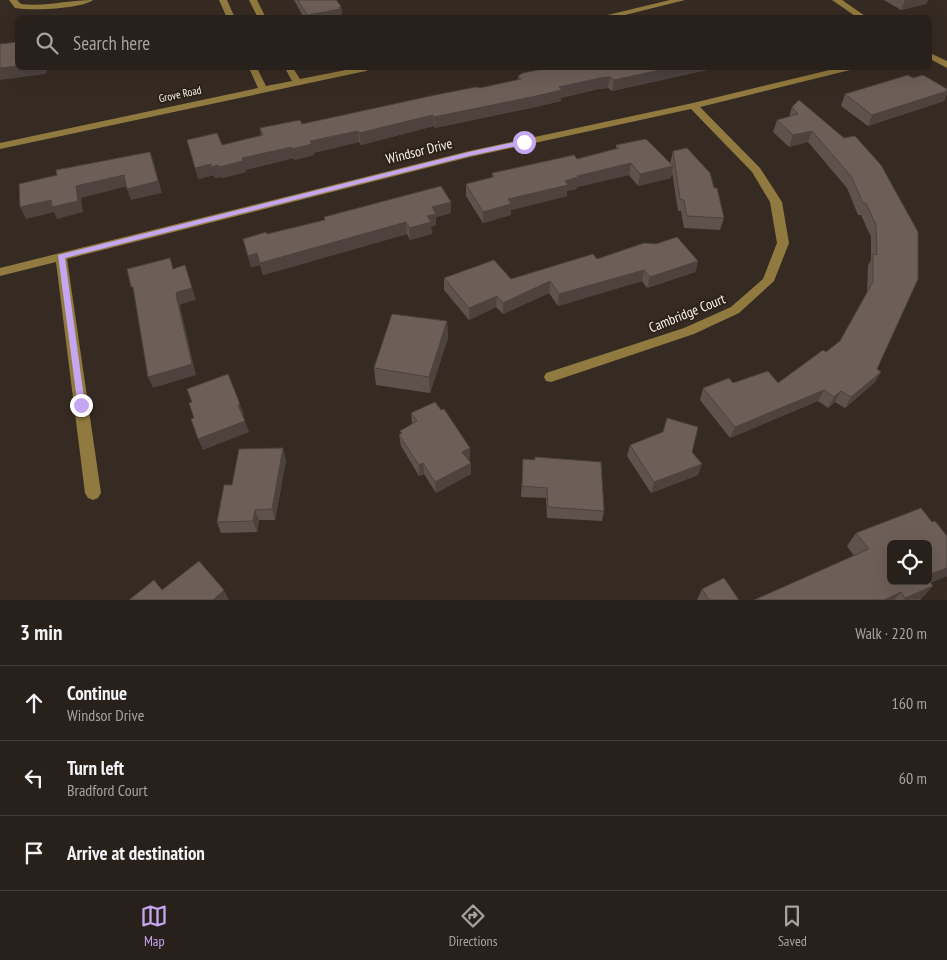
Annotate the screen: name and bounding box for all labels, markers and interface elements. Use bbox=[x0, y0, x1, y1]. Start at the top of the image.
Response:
search box bbox=[15, 15, 932, 70]
icon: search bbox=[33, 29, 61, 57]
text: Search here bbox=[73, 31, 150, 55]
street label: Grove Road bbox=[158, 83, 203, 105]
route start bbox=[513, 131, 536, 154]
street label: Windsor Drive bbox=[384, 134, 454, 168]
street label: Cambridge Court bbox=[646, 289, 728, 337]
route end bbox=[70, 394, 93, 417]
map controls bbox=[887, 540, 932, 585]
button: locate bbox=[887, 540, 932, 585]
text: 3 min bbox=[20, 619, 62, 646]
text: Walk · 220 m bbox=[855, 623, 927, 643]
text: Continue bbox=[67, 681, 127, 705]
icon: ahead bbox=[20, 689, 48, 717]
text: 160 m bbox=[892, 693, 927, 713]
text: Windsor Drive bbox=[67, 705, 144, 725]
text: Turn left bbox=[67, 756, 124, 780]
icon: left bbox=[20, 764, 48, 792]
text: 60 m bbox=[899, 768, 927, 788]
text: Bradford Court bbox=[67, 780, 148, 800]
icon: arrive bbox=[20, 839, 48, 867]
text: Arrive at destination bbox=[67, 841, 205, 865]
tab: Map bbox=[140, 902, 168, 950]
tab: Directions bbox=[449, 902, 497, 950]
tab: Saved bbox=[778, 902, 807, 950]

